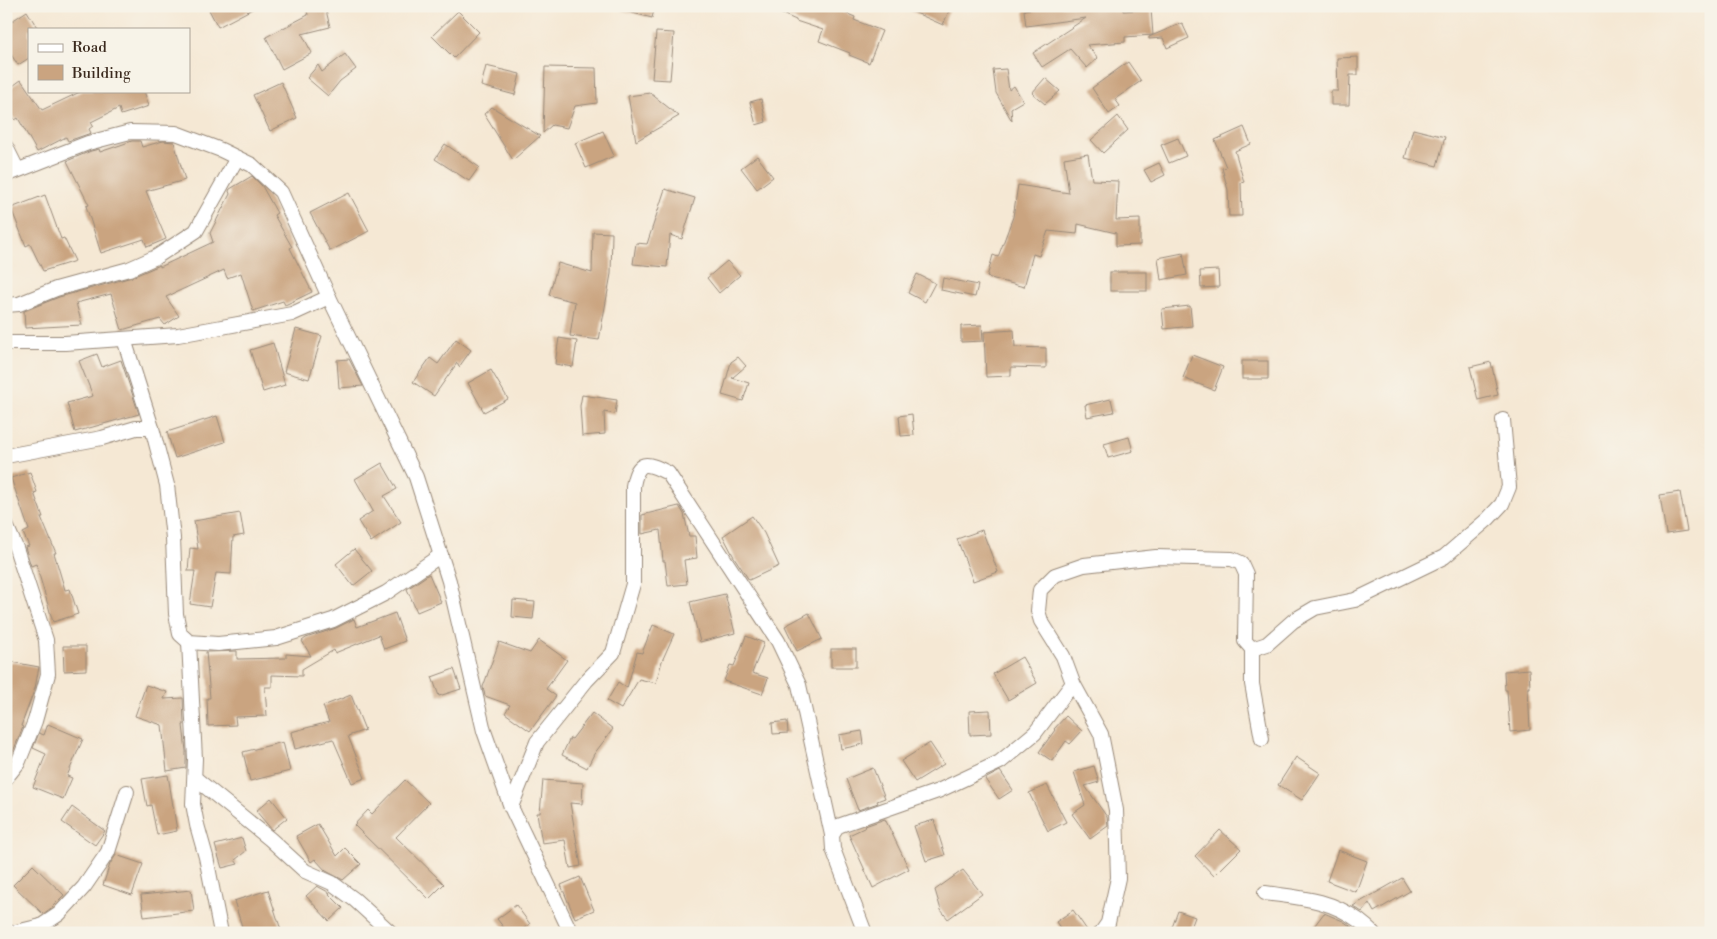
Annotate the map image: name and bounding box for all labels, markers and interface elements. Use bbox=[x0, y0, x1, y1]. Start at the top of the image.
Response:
legend bbox=[28, 28, 190, 92]
text: Road bbox=[72, 38, 107, 57]
text: Building bbox=[71, 64, 131, 83]

